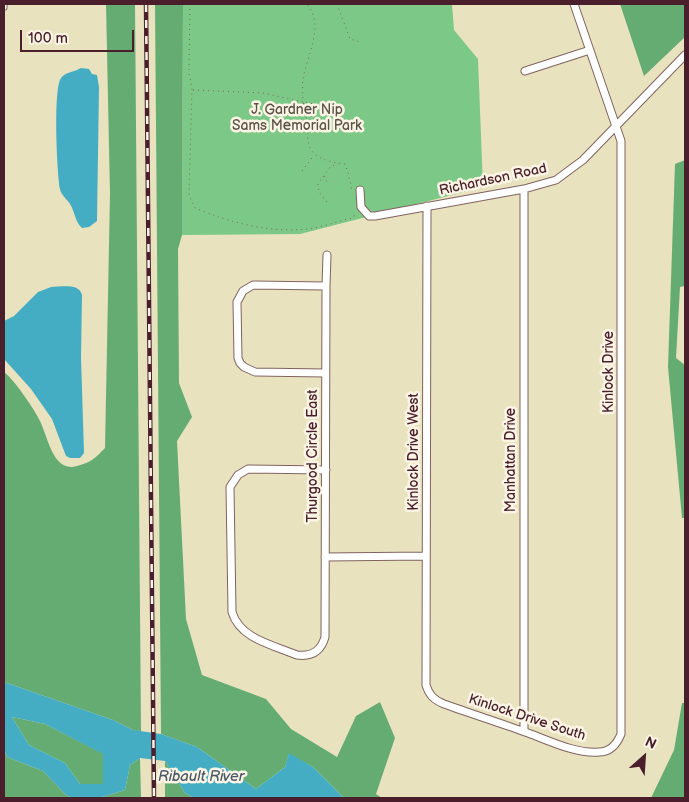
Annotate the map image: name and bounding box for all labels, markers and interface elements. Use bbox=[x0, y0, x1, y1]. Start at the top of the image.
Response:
scale bar bbox=[22, 20, 136, 52]
text: 100 m bbox=[28, 29, 68, 48]
park label: J. Gardner Nip Sams Memorial Park bbox=[232, 102, 362, 134]
street label: Richardson Road bbox=[438, 160, 548, 200]
street label: Kinlock Drive bbox=[601, 331, 617, 413]
street label: Thurgood Circle East bbox=[305, 389, 321, 523]
street label: Kinlock Drive West bbox=[406, 393, 422, 511]
street label: Manhattan Drive bbox=[503, 408, 519, 512]
street label: Kinlock Drive South bbox=[466, 691, 588, 745]
north arrow bbox=[619, 732, 669, 782]
text: N bbox=[642, 733, 659, 753]
water label: Ribault River bbox=[158, 768, 244, 786]

